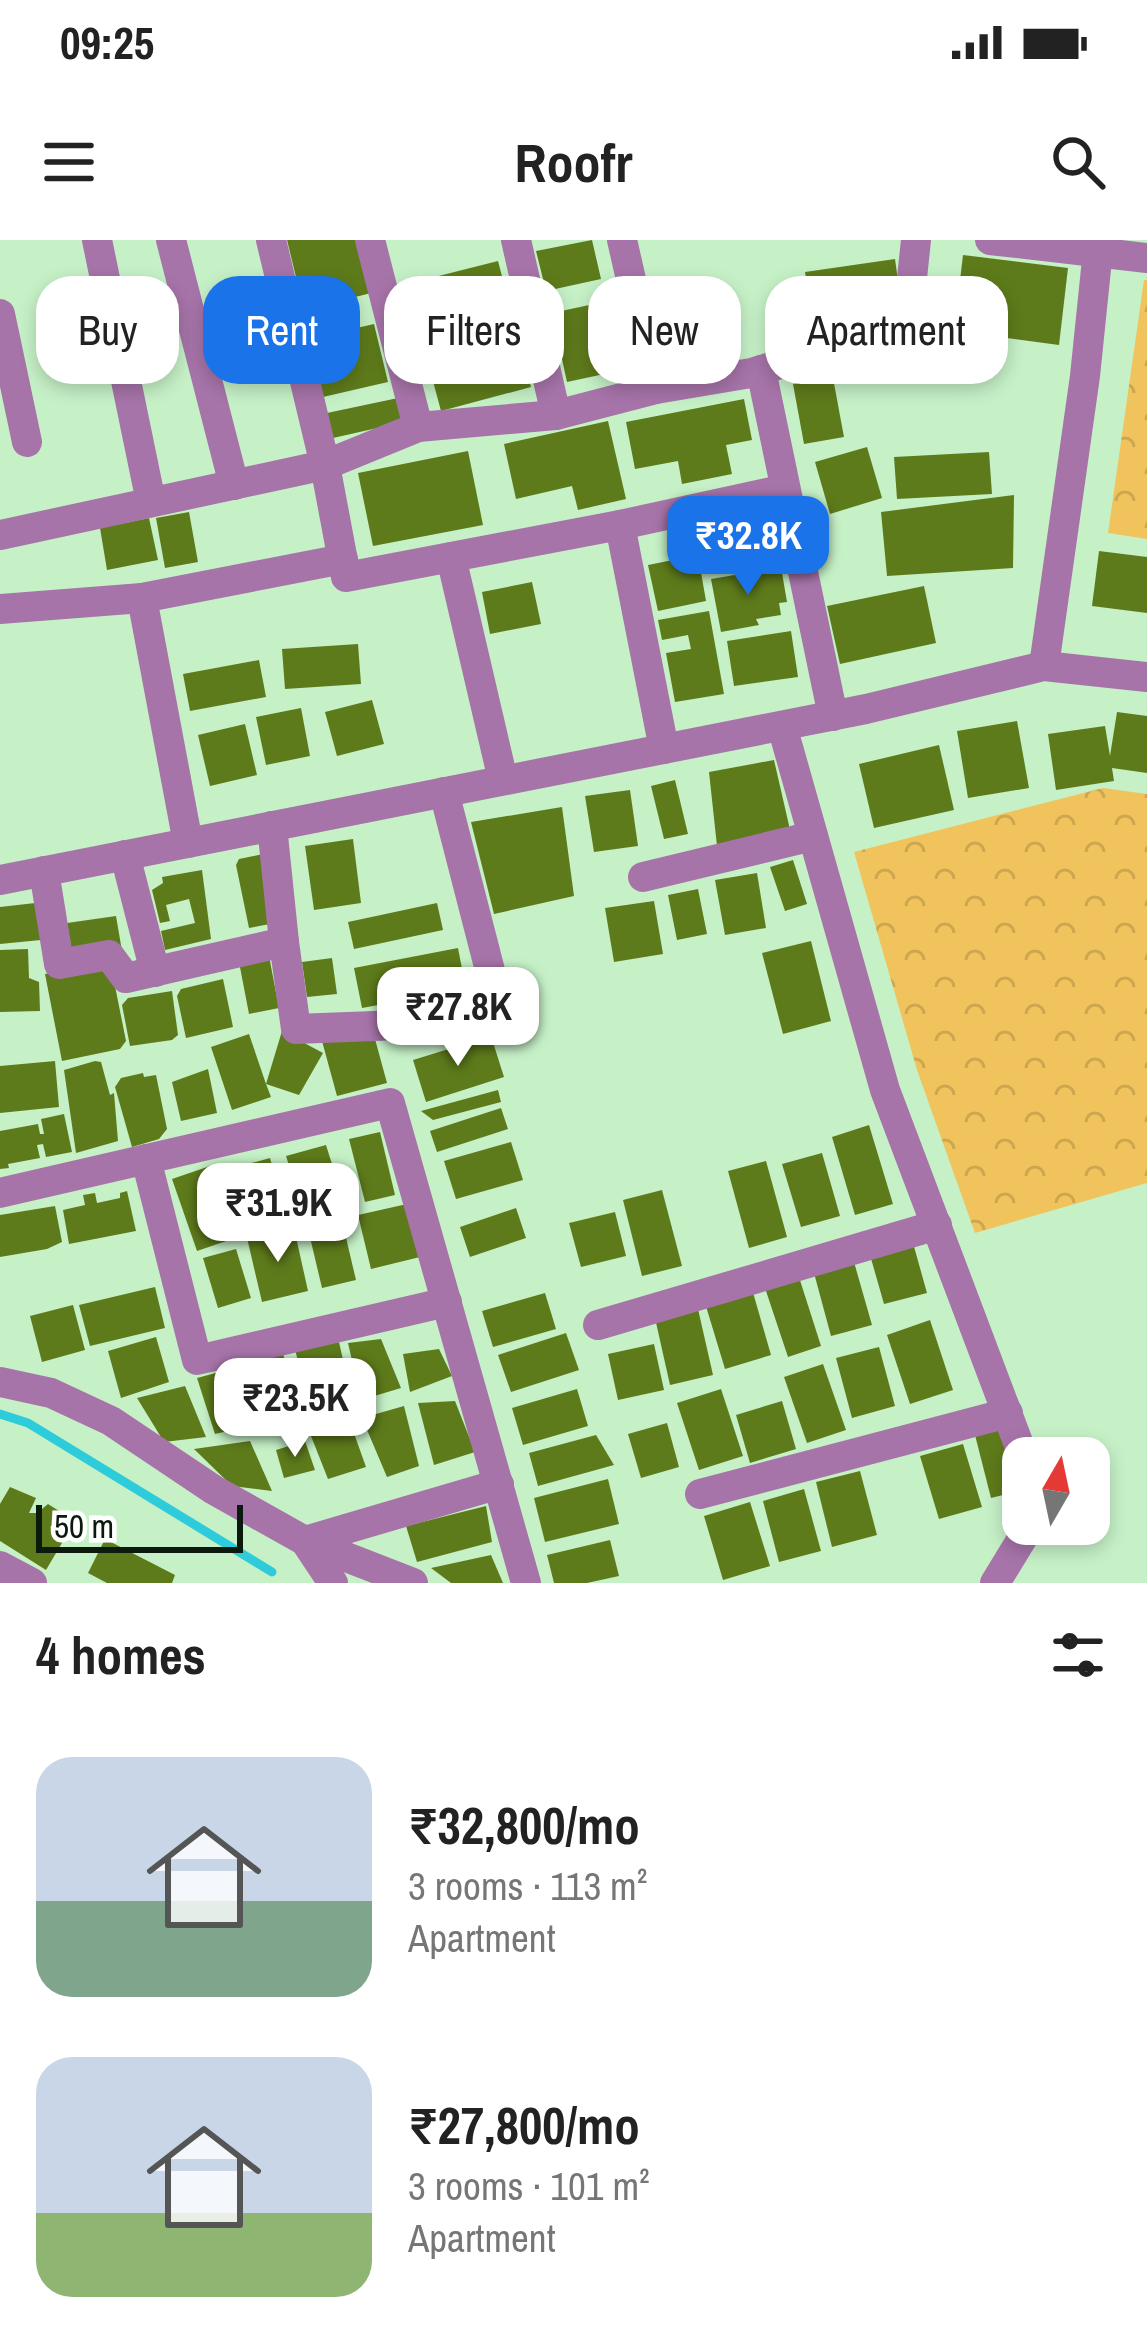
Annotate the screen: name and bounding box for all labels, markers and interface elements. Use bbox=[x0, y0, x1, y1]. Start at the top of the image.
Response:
text: 09:25 bbox=[60, 12, 154, 73]
text: Roofr bbox=[514, 126, 633, 199]
icon: menu bbox=[36, 129, 102, 195]
icon: search bbox=[1045, 129, 1111, 195]
chip: Buy bbox=[36, 276, 179, 384]
chip: Rent bbox=[203, 276, 360, 384]
chip: Filters bbox=[384, 276, 564, 384]
chip: New bbox=[588, 276, 741, 384]
chip: Apartment bbox=[765, 276, 1008, 384]
pin: ₹32.8K bbox=[650, 496, 846, 598]
text: ₹32.8K bbox=[694, 509, 802, 561]
pin: ₹27.8K bbox=[360, 967, 556, 1069]
text: ₹27.8K bbox=[404, 980, 512, 1032]
pin: ₹31.9K bbox=[180, 1163, 376, 1265]
text: ₹31.9K bbox=[224, 1176, 332, 1228]
pin: ₹23.5K bbox=[197, 1358, 393, 1460]
text: ₹23.5K bbox=[241, 1371, 349, 1423]
north arrow bbox=[1002, 1437, 1110, 1545]
map controls bbox=[1002, 1437, 1110, 1545]
scale bar bbox=[36, 1499, 243, 1552]
text: 50 m bbox=[54, 1504, 114, 1548]
text: 4 homes bbox=[36, 1621, 206, 1690]
icon: filters bbox=[1045, 1622, 1111, 1688]
text: ₹32,800/mo bbox=[408, 1791, 640, 1860]
icon: home bbox=[132, 1805, 276, 1949]
text: 3 rooms · 113 m² bbox=[408, 1860, 647, 1912]
text: Apartment bbox=[408, 1912, 556, 1964]
text: ₹27,800/mo bbox=[408, 2091, 640, 2160]
icon: home bbox=[132, 2105, 276, 2249]
text: 3 rooms · 101 m² bbox=[408, 2160, 650, 2212]
text: Apartment bbox=[408, 2212, 556, 2264]

